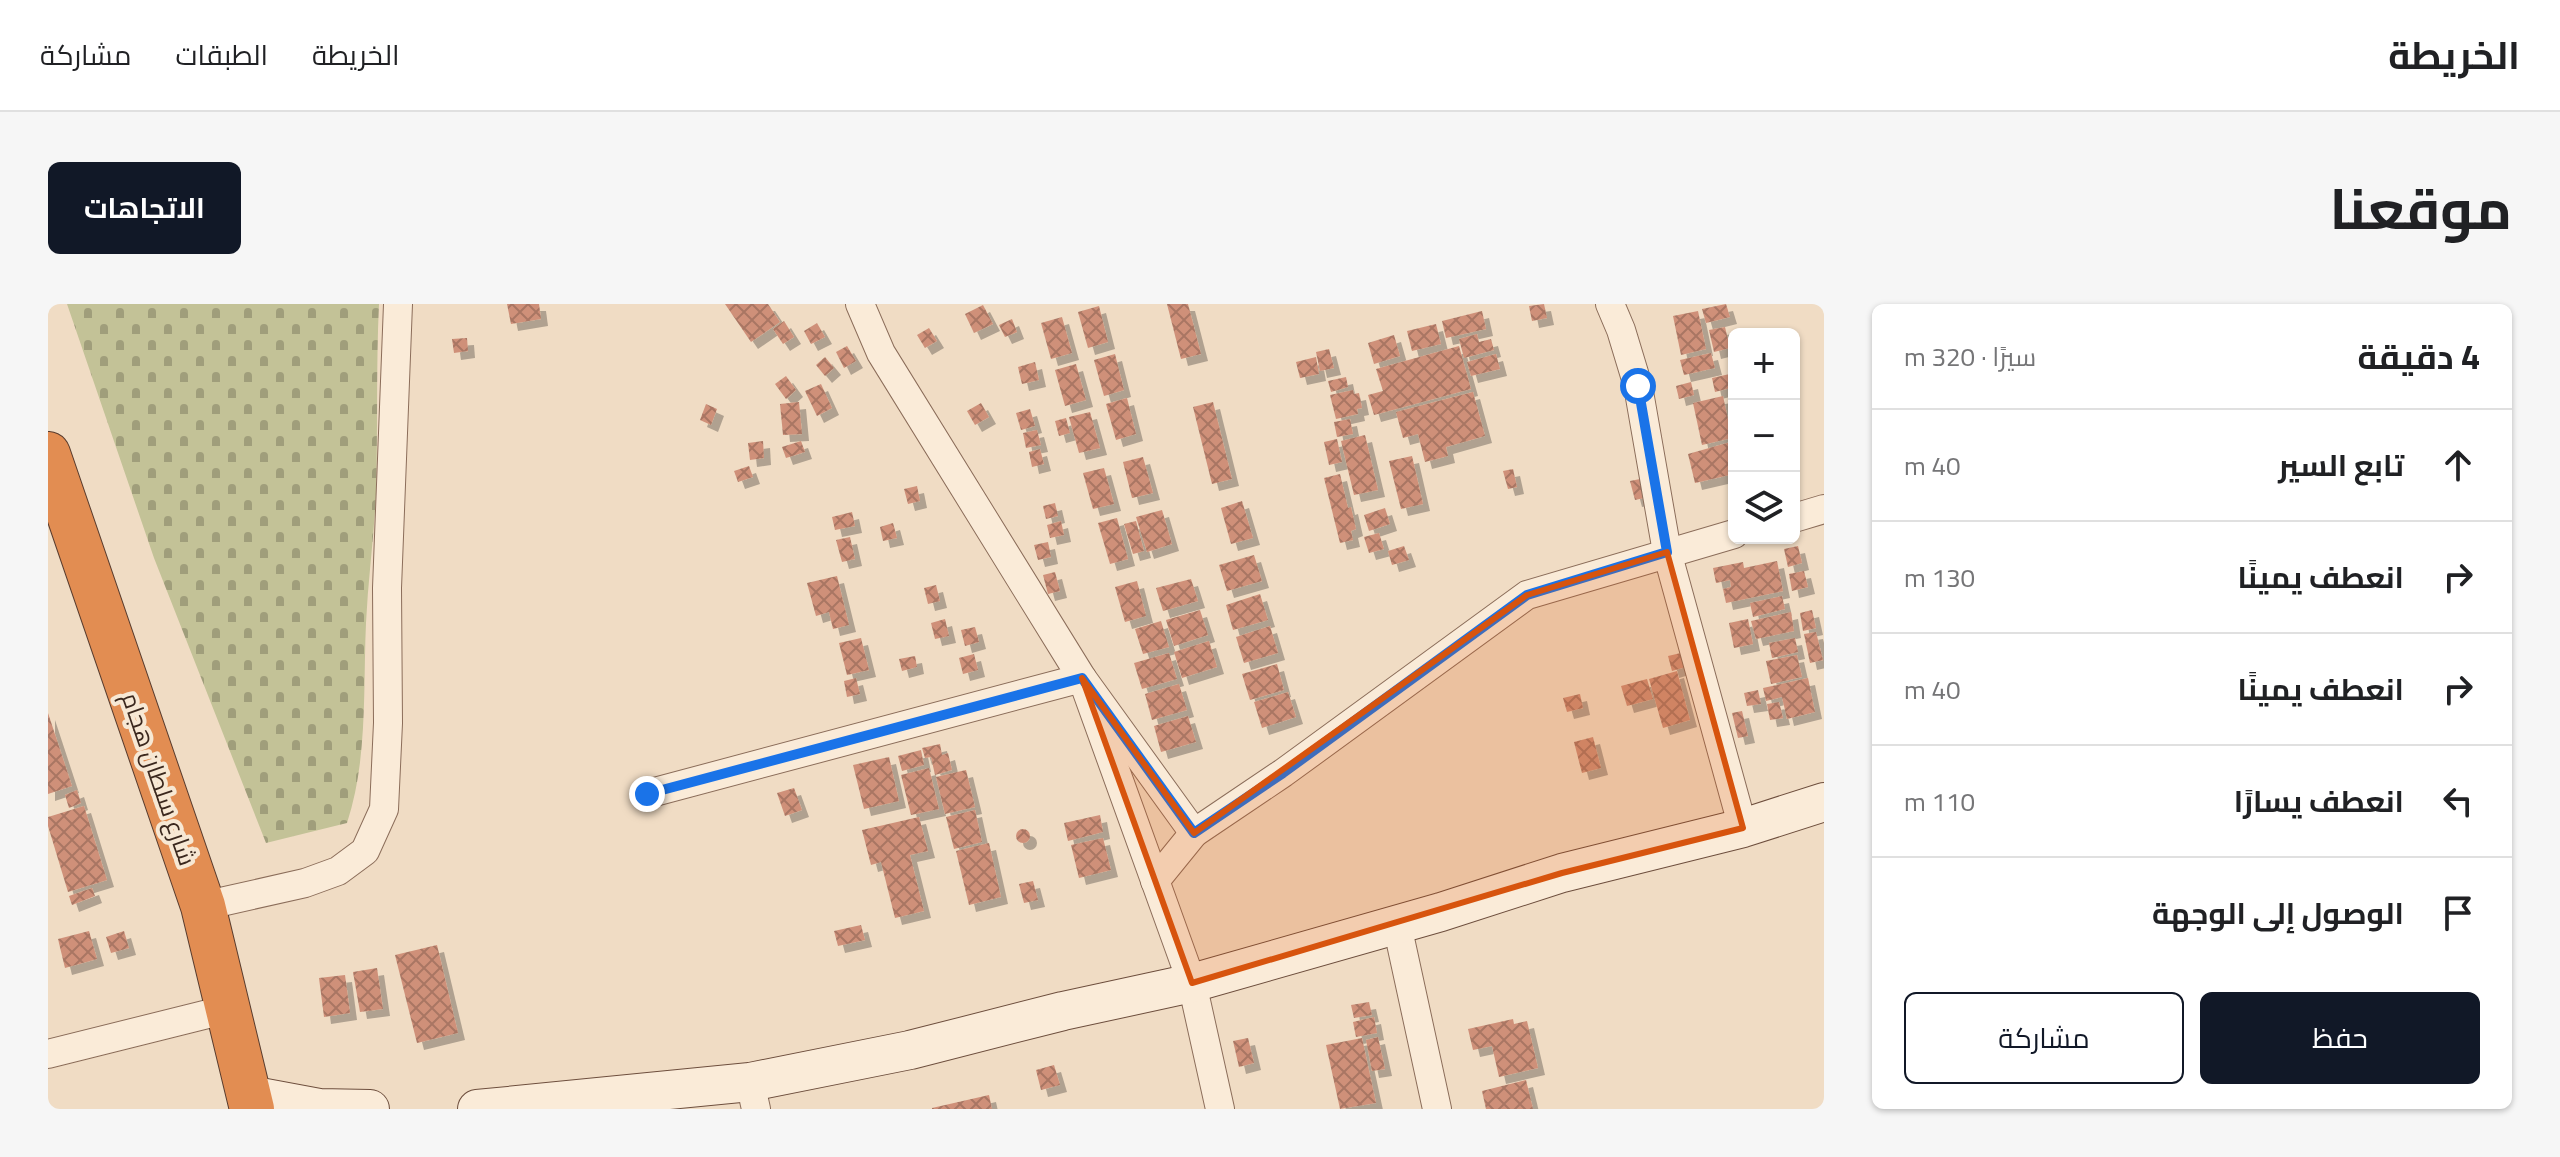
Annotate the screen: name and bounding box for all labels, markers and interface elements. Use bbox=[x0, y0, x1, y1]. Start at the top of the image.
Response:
text: الخريطة bbox=[2388, 19, 2520, 91]
text: مشاركة bbox=[40, 29, 131, 81]
text: الطبقات bbox=[175, 29, 268, 81]
text: الخريطة bbox=[312, 29, 399, 81]
text: موقعنا bbox=[2329, 156, 2512, 261]
button: الاتجاهات bbox=[48, 162, 241, 254]
text: 4 دقيقة bbox=[2358, 325, 2480, 388]
map controls bbox=[1728, 328, 1800, 544]
button: + bbox=[1728, 328, 1800, 400]
text: سيرًا · 320 m bbox=[1904, 332, 2036, 381]
route start bbox=[1620, 368, 1656, 404]
button: − bbox=[1728, 400, 1800, 472]
text: تابع السير bbox=[2278, 437, 2404, 493]
text: 40 m bbox=[1904, 441, 1961, 490]
icon: ahead bbox=[2436, 443, 2480, 487]
button: layers bbox=[1728, 472, 1800, 544]
text: انعطف يمينًا bbox=[2238, 549, 2404, 605]
text: 130 m bbox=[1904, 553, 1975, 602]
icon: right bbox=[2436, 555, 2480, 599]
text: انعطف يمينًا bbox=[2238, 661, 2404, 717]
text: 40 m bbox=[1904, 665, 1961, 714]
icon: right bbox=[2436, 667, 2480, 711]
street label: شارع سلطان هجام bbox=[108, 686, 210, 872]
text: انعطف يسارًا bbox=[2234, 773, 2404, 829]
route end bbox=[629, 776, 665, 812]
text: 110 m bbox=[1904, 777, 1975, 826]
icon: left bbox=[2436, 779, 2480, 823]
text: الوصول إلى الوجهة bbox=[2152, 885, 2404, 941]
icon: arrive bbox=[2436, 891, 2480, 935]
button: مشاركة bbox=[1904, 992, 2184, 1084]
button: حفظ bbox=[2200, 992, 2480, 1084]

